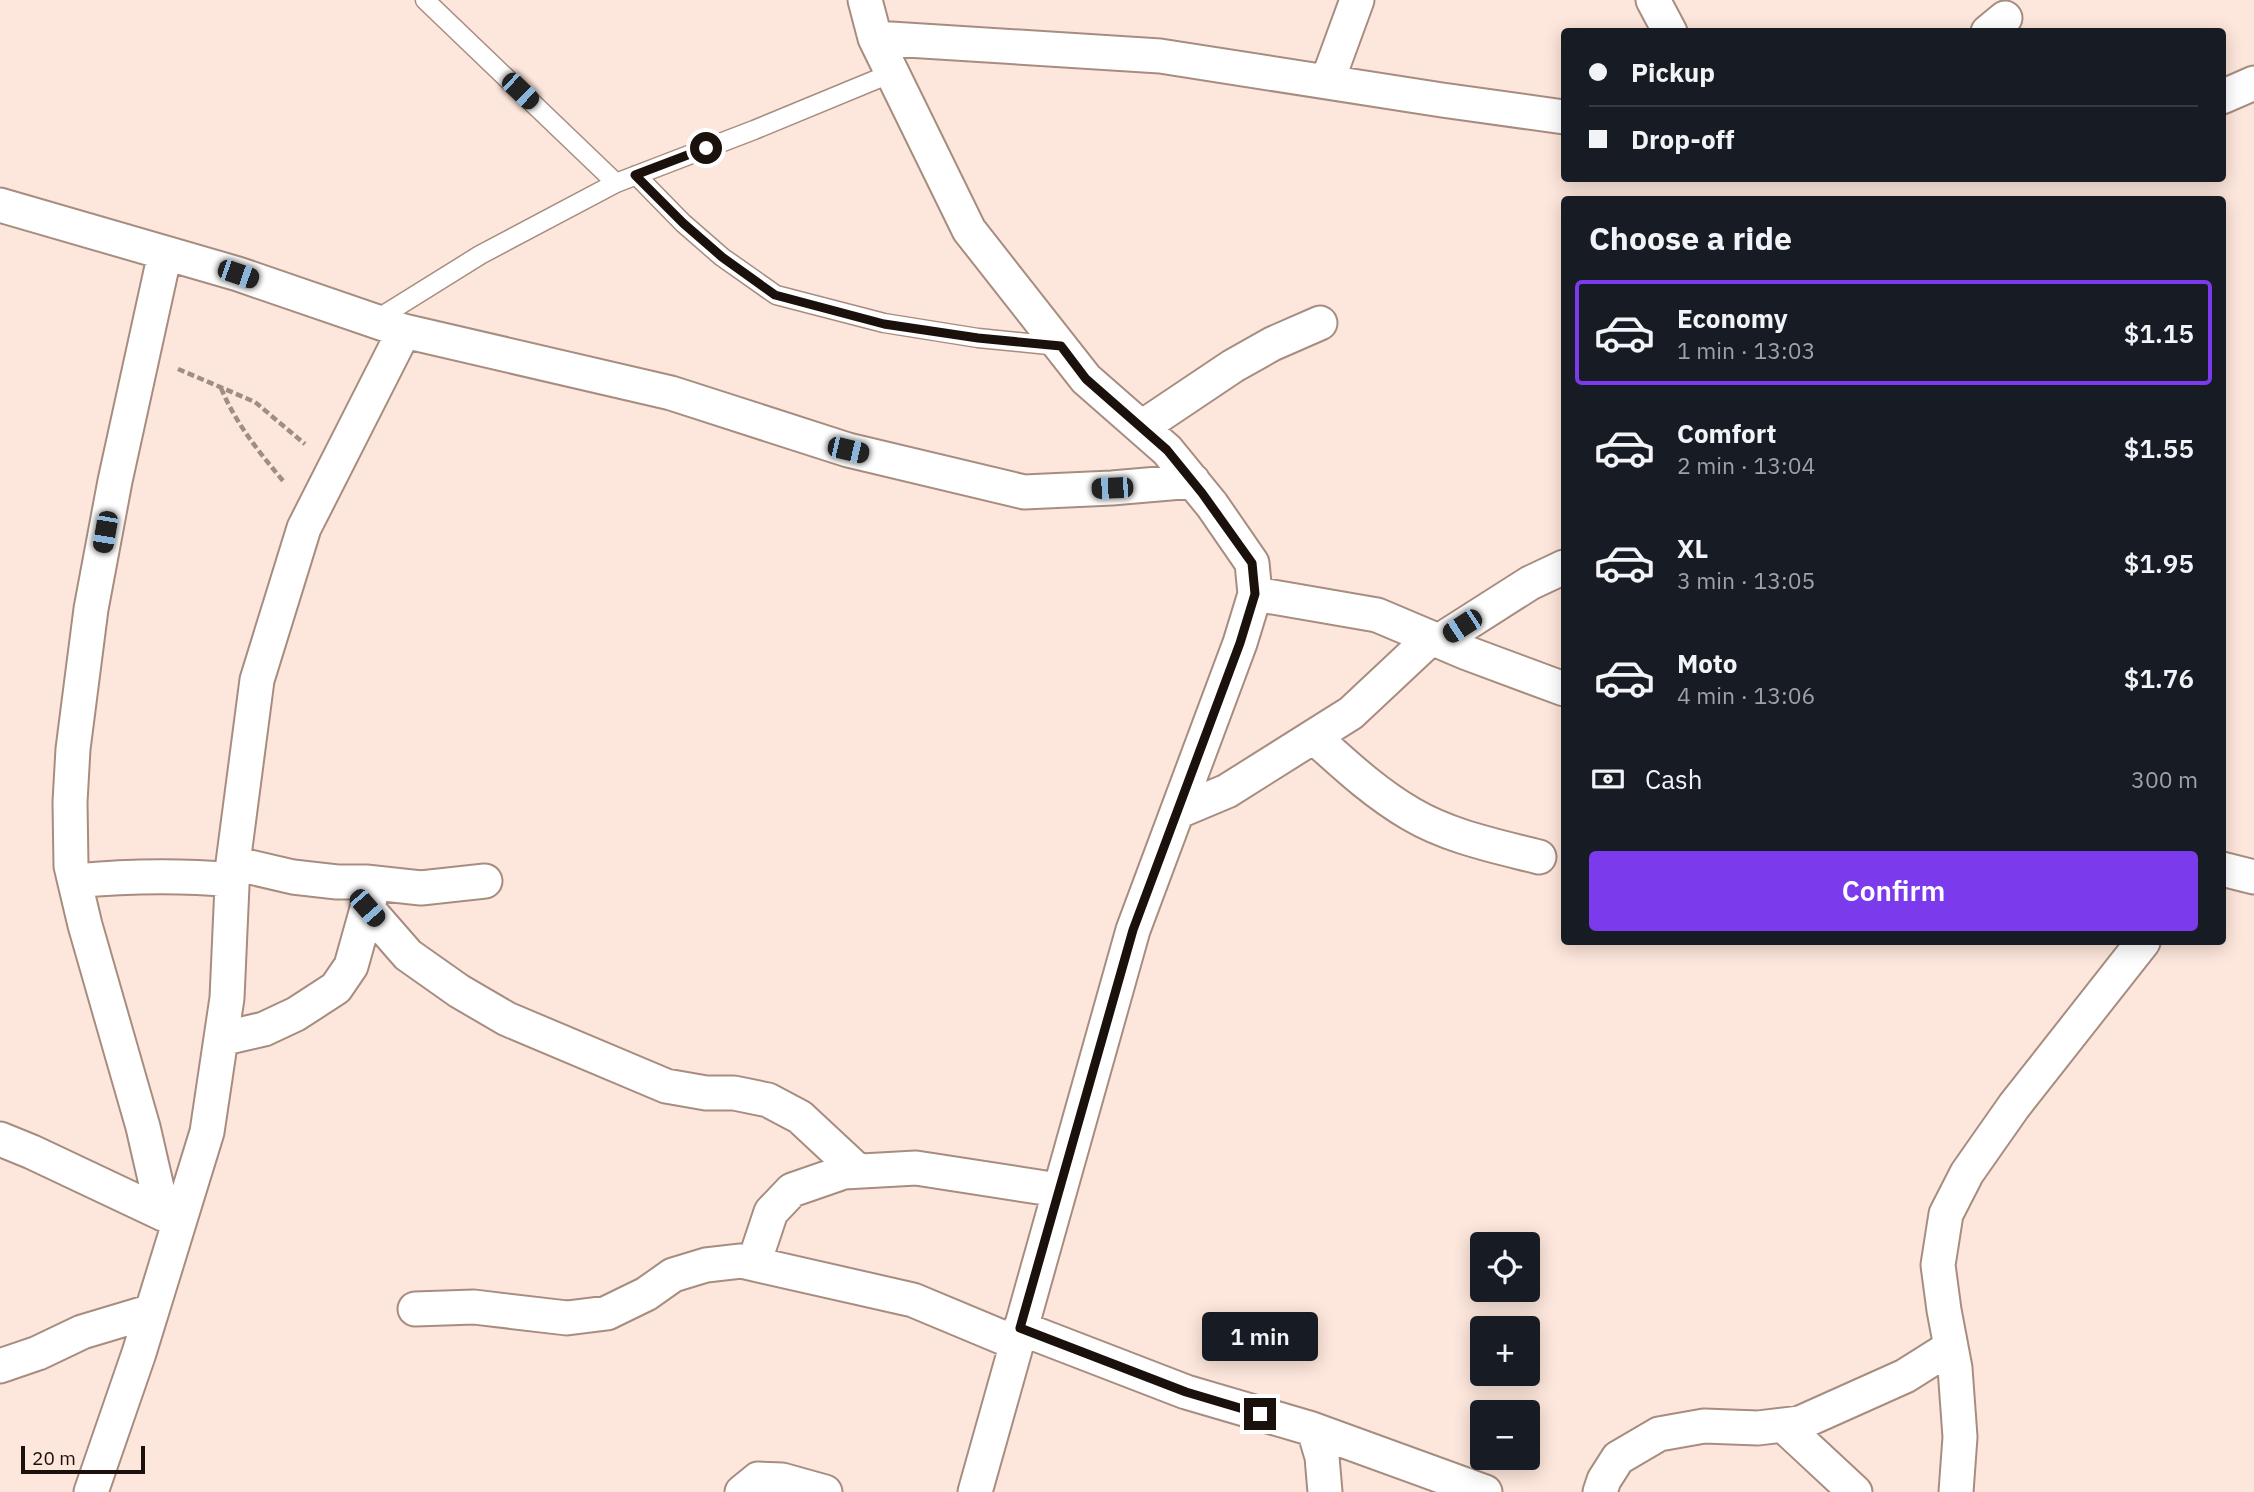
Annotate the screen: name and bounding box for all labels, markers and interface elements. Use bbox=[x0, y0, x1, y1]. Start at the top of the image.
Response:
text: Pickup bbox=[1631, 55, 1715, 89]
car bbox=[498, 69, 543, 113]
text: Drop-off bbox=[1631, 122, 1734, 156]
route start bbox=[690, 132, 722, 164]
text: Choose a ride bbox=[1589, 217, 1792, 259]
car bbox=[215, 257, 262, 291]
icon: car bbox=[1593, 301, 1656, 364]
text: Economy bbox=[1677, 301, 1788, 335]
text: $1.15 bbox=[2124, 316, 2194, 350]
text: 1 min · 13:03 bbox=[1677, 335, 1815, 365]
icon: car bbox=[1593, 416, 1656, 479]
text: Comfort bbox=[1677, 416, 1776, 450]
text: $1.55 bbox=[2124, 431, 2194, 465]
car bbox=[826, 435, 871, 465]
text: 2 min · 13:04 bbox=[1677, 450, 1815, 480]
car bbox=[1091, 477, 1134, 499]
car bbox=[92, 509, 119, 555]
icon: car bbox=[1593, 531, 1656, 594]
text: XL bbox=[1677, 531, 1708, 565]
text: $1.95 bbox=[2124, 546, 2194, 580]
text: 3 min · 13:05 bbox=[1677, 565, 1815, 595]
car bbox=[1439, 606, 1486, 646]
icon: car bbox=[1593, 646, 1656, 709]
text: Moto bbox=[1677, 646, 1737, 680]
text: $1.76 bbox=[2124, 661, 2194, 695]
text: 4 min · 13:06 bbox=[1677, 680, 1815, 710]
icon: cash bbox=[1589, 760, 1627, 798]
text: Cash bbox=[1645, 762, 1702, 796]
text: 300 m bbox=[2131, 764, 2198, 794]
button: Confirm bbox=[1589, 851, 2198, 931]
car bbox=[346, 885, 389, 931]
map controls bbox=[1470, 1232, 1540, 1470]
button: locate bbox=[1470, 1232, 1540, 1302]
callout: 1 min bbox=[1202, 1312, 1318, 1362]
button: + bbox=[1470, 1316, 1540, 1386]
text: 1 min bbox=[1230, 1321, 1290, 1351]
route end bbox=[1244, 1398, 1276, 1430]
button: − bbox=[1470, 1400, 1540, 1470]
scale bar bbox=[21, 1443, 145, 1475]
text: 20 m bbox=[32, 1446, 76, 1470]

